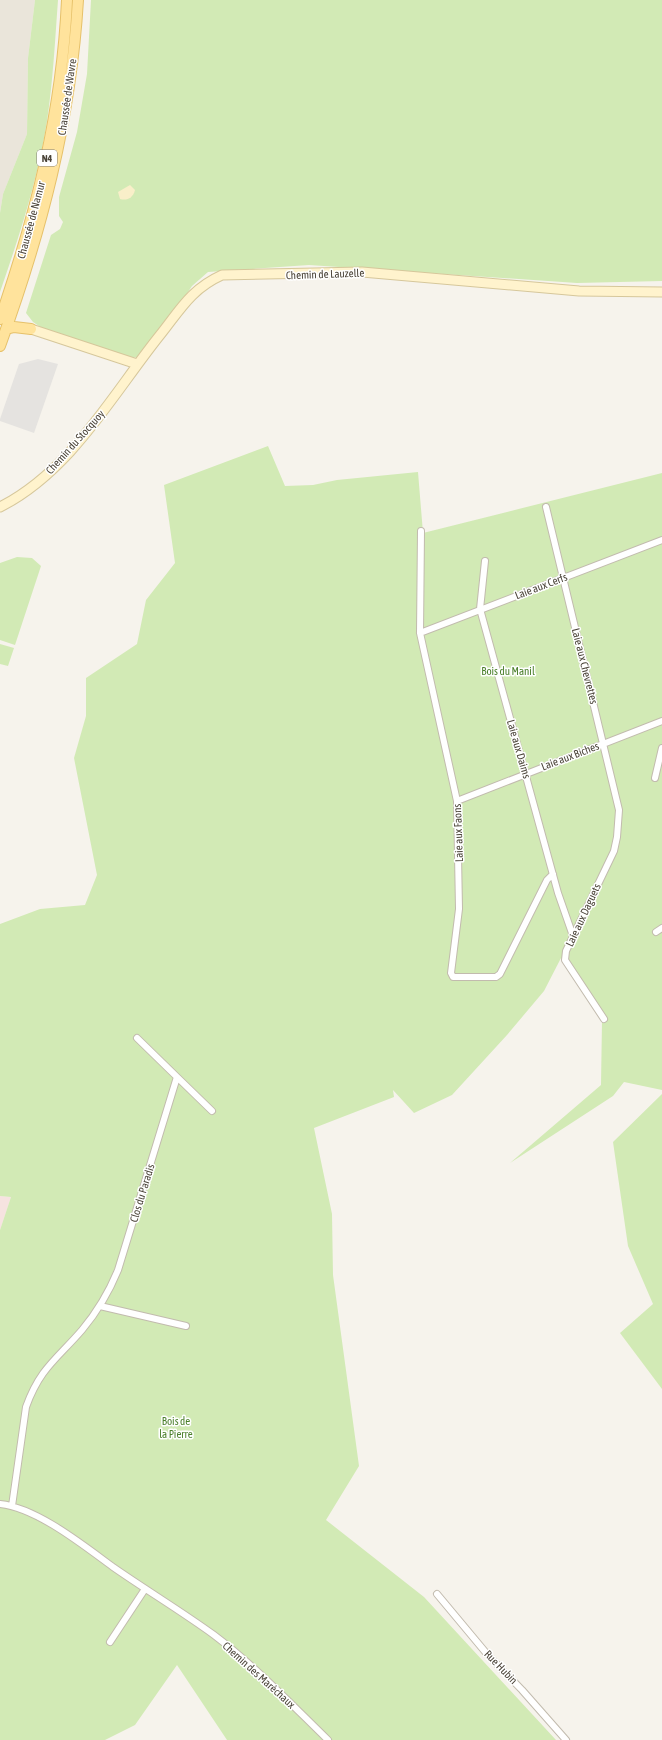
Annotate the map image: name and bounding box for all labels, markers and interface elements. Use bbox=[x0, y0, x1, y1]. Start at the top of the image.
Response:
street label: Chaussée de Wavre bbox=[56, 58, 78, 136]
road number: N4 bbox=[37, 150, 57, 166]
street label: Chaussée de Namur bbox=[15, 179, 47, 260]
street label: Chemin de Lauzelle bbox=[286, 267, 364, 281]
street label: Chemin du Stocquoy bbox=[43, 407, 107, 476]
street label: Laie aux Cerfs bbox=[513, 571, 569, 601]
street label: Laie aux Chevrettes bbox=[570, 627, 600, 705]
park label: Bois du Manil bbox=[481, 665, 535, 677]
street label: Laie aux Daims bbox=[505, 718, 533, 780]
street label: Laie aux Biches bbox=[539, 739, 601, 772]
street label: Laie aux Faons bbox=[451, 803, 465, 862]
street label: Laie aux Daguets bbox=[563, 881, 603, 948]
street label: Clos du Paradis bbox=[127, 1162, 157, 1224]
park label: Bois de la Pierre bbox=[159, 1415, 193, 1440]
street label: Chemin des Maréchaux bbox=[220, 1639, 298, 1711]
street label: Rue Hubin bbox=[482, 1648, 520, 1686]

